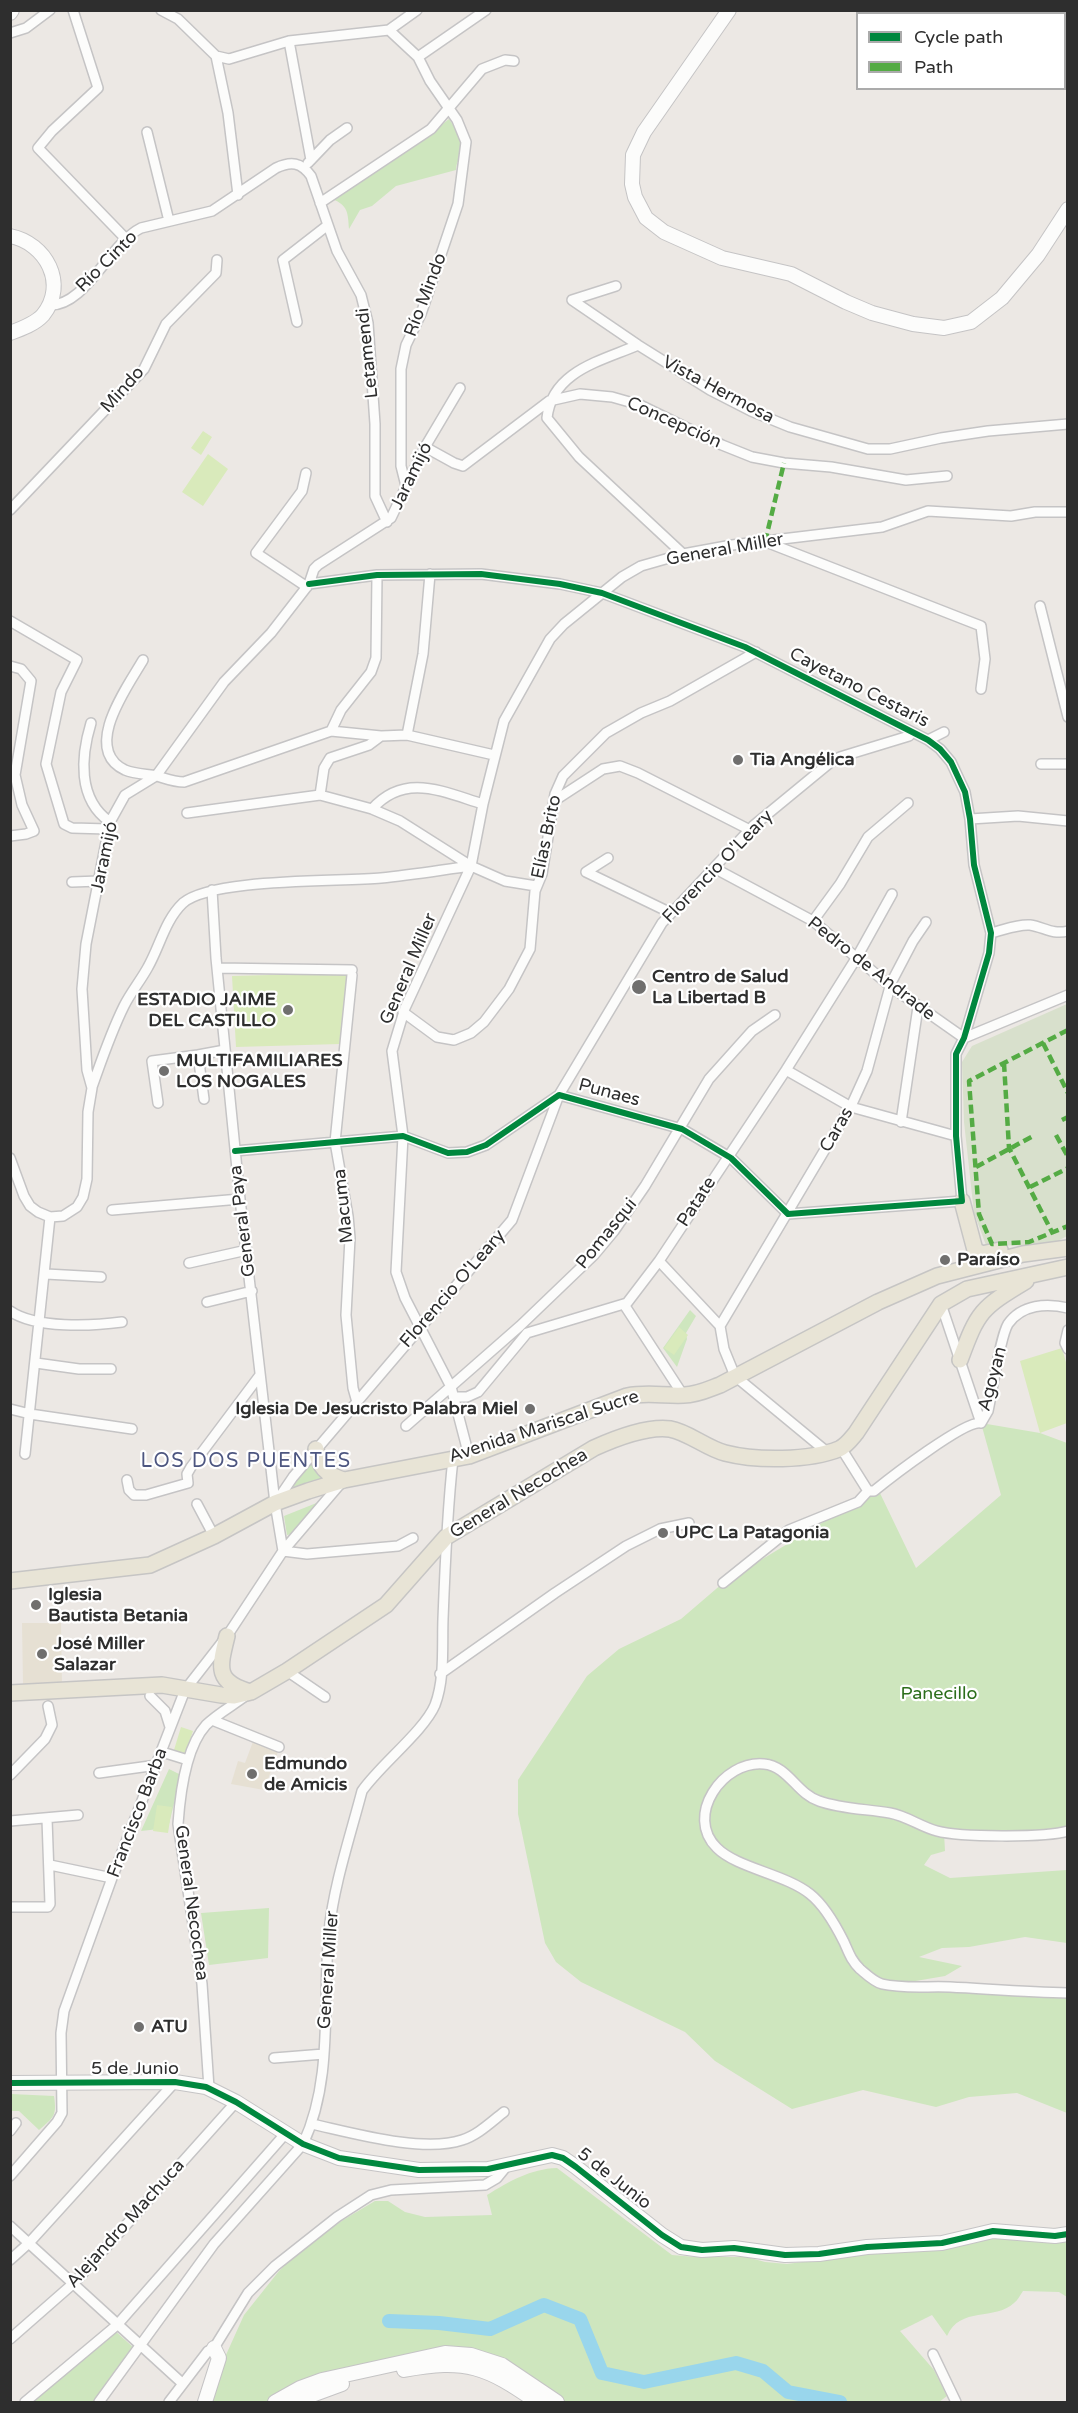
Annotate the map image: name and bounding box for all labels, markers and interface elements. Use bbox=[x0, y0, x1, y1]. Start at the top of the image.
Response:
legend bbox=[856, 12, 1066, 90]
text: Cycle path bbox=[914, 26, 1003, 48]
text: Path bbox=[914, 56, 953, 78]
street label: Río Cinto bbox=[72, 227, 142, 297]
street label: Río Mindo bbox=[400, 250, 452, 340]
street label: Letamendi bbox=[352, 307, 384, 399]
street label: Vista Hermosa bbox=[658, 351, 778, 429]
street label: Mindo bbox=[97, 362, 149, 418]
street label: Concepción bbox=[623, 393, 725, 453]
street label: Jaramijó bbox=[387, 439, 437, 513]
street label: General Miller bbox=[665, 529, 785, 571]
street label: Cayetano Cestaris bbox=[786, 643, 932, 733]
place label: Tia Angélica bbox=[750, 749, 855, 771]
marker: Tia Angélica bbox=[731, 753, 745, 767]
street label: Elías Brito bbox=[528, 793, 566, 881]
street label: Florencio O'Leary bbox=[658, 806, 778, 928]
street label: Jaramijó bbox=[87, 820, 123, 894]
street label: General Miller bbox=[376, 910, 442, 1028]
street label: Pedro de Andrade bbox=[803, 912, 939, 1026]
place label: Centro de Salud La Libertad B bbox=[652, 966, 789, 1008]
marker: Centro de Salud La Libertad B bbox=[630, 978, 648, 996]
place label: ESTADIO JAIME DEL CASTILLO bbox=[137, 989, 276, 1032]
marker: ESTADIO JAIME DEL CASTILLO bbox=[281, 1003, 295, 1017]
place label: MULTIFAMILIARES LOS NOGALES bbox=[176, 1050, 342, 1092]
marker: MULTIFAMILIARES LOS NOGALES bbox=[157, 1064, 171, 1078]
street label: Punaes bbox=[576, 1074, 642, 1112]
street label: Caras bbox=[816, 1104, 858, 1156]
street label: General Paya bbox=[225, 1164, 261, 1278]
street label: Macuma bbox=[329, 1168, 359, 1244]
street label: Patate bbox=[673, 1173, 721, 1231]
street label: Pomasqui bbox=[572, 1194, 642, 1274]
street label: Florencio O'Leary bbox=[396, 1225, 510, 1353]
place label: Paraíso bbox=[957, 1249, 1020, 1271]
marker: Paraíso bbox=[938, 1253, 952, 1267]
street label: Agoyan bbox=[974, 1344, 1012, 1414]
street label: Avenida Mariscal Sucre bbox=[446, 1386, 642, 1468]
place label: Iglesia De Jesucristo Palabra Miel bbox=[235, 1398, 518, 1420]
marker: Iglesia De Jesucristo Palabra Miel bbox=[523, 1402, 537, 1416]
street label: General Necochea bbox=[446, 1444, 592, 1544]
district label: LOS DOS PUENTES bbox=[140, 1450, 352, 1474]
place label: UPC La Patagonia bbox=[675, 1522, 829, 1544]
marker: UPC La Patagonia bbox=[656, 1526, 670, 1540]
place label: Iglesia Bautista Betania bbox=[48, 1584, 188, 1626]
marker: Iglesia Bautista Betania bbox=[29, 1598, 43, 1612]
place label: José Miller Salazar bbox=[54, 1633, 145, 1676]
marker: José Miller Salazar bbox=[35, 1647, 49, 1661]
park label: Panecillo bbox=[901, 1683, 977, 1705]
street label: Francisco Barba bbox=[103, 1745, 173, 1881]
place label: Edmundo de Amicis bbox=[264, 1753, 347, 1796]
marker: Edmundo de Amicis bbox=[245, 1767, 259, 1781]
street label: General Necochea bbox=[169, 1824, 213, 1982]
street label: General Miller bbox=[314, 1910, 344, 2030]
place label: ATU bbox=[151, 2016, 188, 2038]
marker: ATU bbox=[132, 2020, 146, 2034]
street label: 5 de Junio bbox=[91, 2058, 179, 2080]
street label: 5 de Junio bbox=[573, 2143, 655, 2215]
street label: Alejandro Machuca bbox=[62, 2155, 190, 2293]

